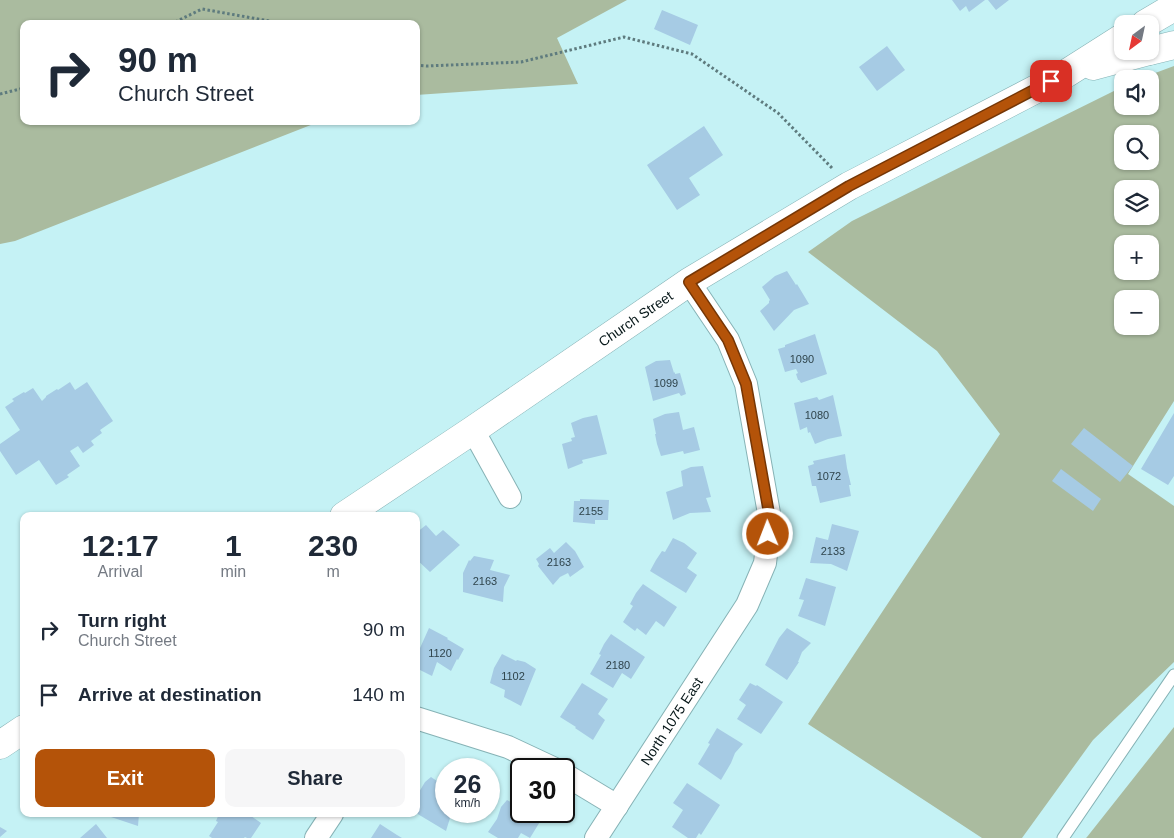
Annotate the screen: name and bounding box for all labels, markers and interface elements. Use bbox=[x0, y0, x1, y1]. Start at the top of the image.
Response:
north arrow bbox=[1114, 15, 1159, 60]
map controls bbox=[1114, 15, 1159, 335]
icon: right bbox=[35, 40, 100, 105]
text: 90 m bbox=[118, 40, 198, 79]
pin bbox=[1030, 60, 1072, 102]
icon: arrive bbox=[1037, 67, 1065, 95]
button: sound bbox=[1114, 70, 1159, 115]
text: Church Street bbox=[118, 81, 254, 106]
button: search bbox=[1114, 125, 1159, 170]
button: layers bbox=[1114, 180, 1159, 225]
button: + bbox=[1114, 235, 1159, 280]
street label: Church Street bbox=[595, 288, 676, 350]
button: − bbox=[1114, 290, 1159, 335]
house number: 1090 bbox=[790, 353, 814, 365]
house number: 1099 bbox=[654, 377, 678, 389]
house number: 1080 bbox=[805, 409, 829, 421]
house number: 1072 bbox=[817, 470, 841, 482]
house number: 2155 bbox=[579, 505, 603, 517]
position arrow bbox=[741, 507, 793, 559]
text: 12:17 bbox=[82, 529, 159, 562]
text: 1 bbox=[225, 529, 242, 562]
text: 230 bbox=[308, 529, 358, 562]
house number: 2133 bbox=[821, 545, 845, 557]
house number: 2163 bbox=[547, 556, 571, 568]
text: Arrival bbox=[98, 563, 143, 580]
text: min bbox=[220, 563, 246, 580]
text: m bbox=[326, 563, 340, 580]
house number: 2163 bbox=[473, 575, 497, 587]
text: Turn right bbox=[78, 610, 166, 631]
icon: right bbox=[35, 616, 63, 644]
text: 90 m bbox=[363, 619, 405, 640]
text: Church Street bbox=[78, 632, 177, 649]
house number: 1120 bbox=[428, 647, 452, 659]
house number: 2180 bbox=[606, 659, 630, 671]
house number: 1102 bbox=[501, 670, 525, 682]
street label: North 1075 East bbox=[637, 674, 706, 768]
icon: arrive bbox=[35, 681, 63, 709]
text: Arrive at destination bbox=[78, 684, 262, 705]
text: 140 m bbox=[352, 684, 405, 705]
button: Exit bbox=[35, 749, 215, 807]
button: Share bbox=[225, 749, 405, 807]
speed limit sign: 30 bbox=[510, 758, 575, 823]
text: 26 bbox=[454, 770, 481, 798]
text: km/h bbox=[454, 796, 481, 810]

